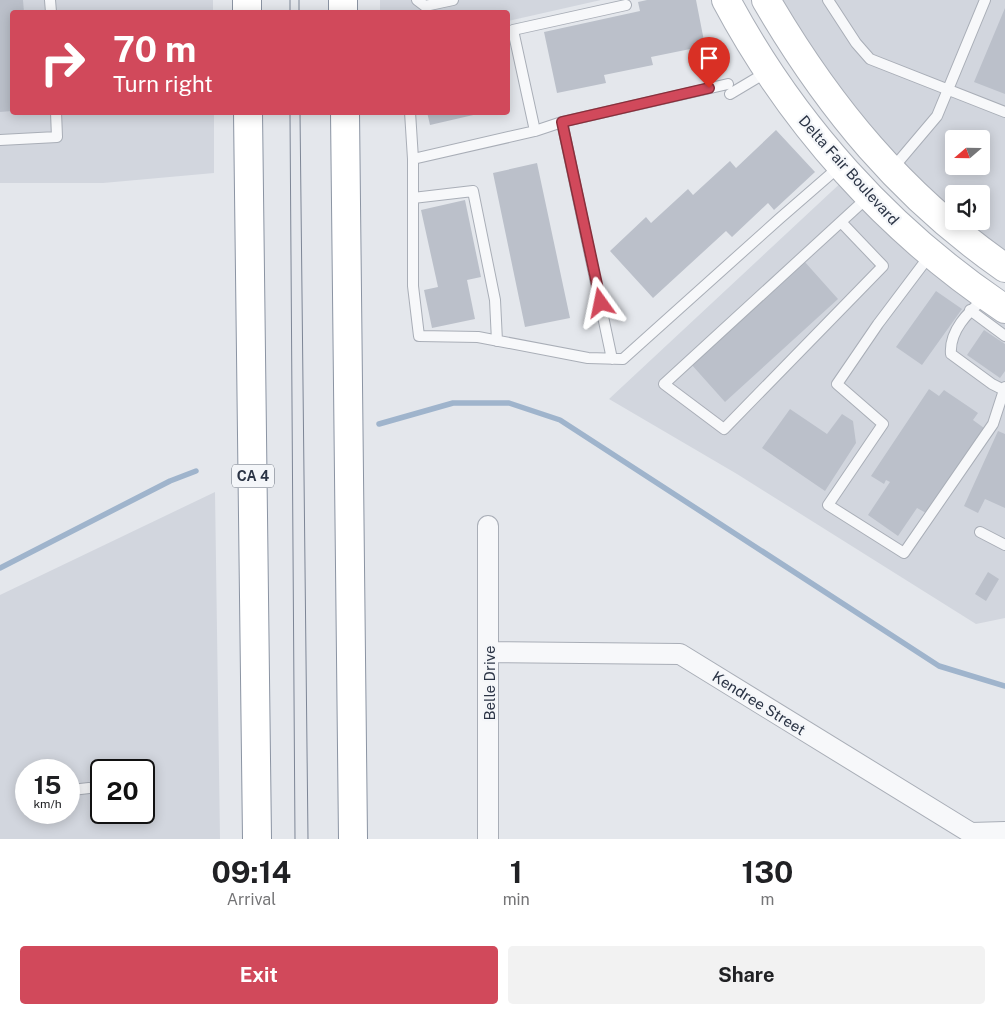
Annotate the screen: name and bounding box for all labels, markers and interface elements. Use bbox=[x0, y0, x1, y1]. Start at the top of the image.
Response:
text: 70 m bbox=[113, 29, 196, 70]
icon: right bbox=[30, 30, 95, 95]
pin bbox=[688, 37, 730, 88]
icon: arrive bbox=[695, 44, 723, 72]
text: Turn right bbox=[113, 71, 213, 97]
street label: Delta Fair Boulevard bbox=[795, 112, 903, 228]
north arrow bbox=[945, 130, 990, 175]
map controls bbox=[945, 130, 990, 230]
button: sound bbox=[945, 185, 990, 230]
position arrow bbox=[574, 276, 626, 328]
road number: CA 4 bbox=[232, 464, 274, 488]
street label: Belle Drive bbox=[481, 645, 498, 721]
street label: Kendree Street bbox=[710, 668, 809, 738]
speed limit sign: 20 bbox=[90, 759, 155, 824]
text: 15 bbox=[34, 770, 61, 800]
text: km/h bbox=[33, 797, 62, 811]
text: 09:14 bbox=[212, 854, 291, 890]
text: 1 bbox=[510, 854, 523, 890]
text: 130 bbox=[741, 854, 793, 890]
text: Arrival bbox=[227, 890, 276, 909]
text: min bbox=[503, 890, 530, 909]
text: m bbox=[761, 890, 774, 909]
button: Exit bbox=[20, 946, 498, 1004]
button: Share bbox=[508, 946, 985, 1004]

